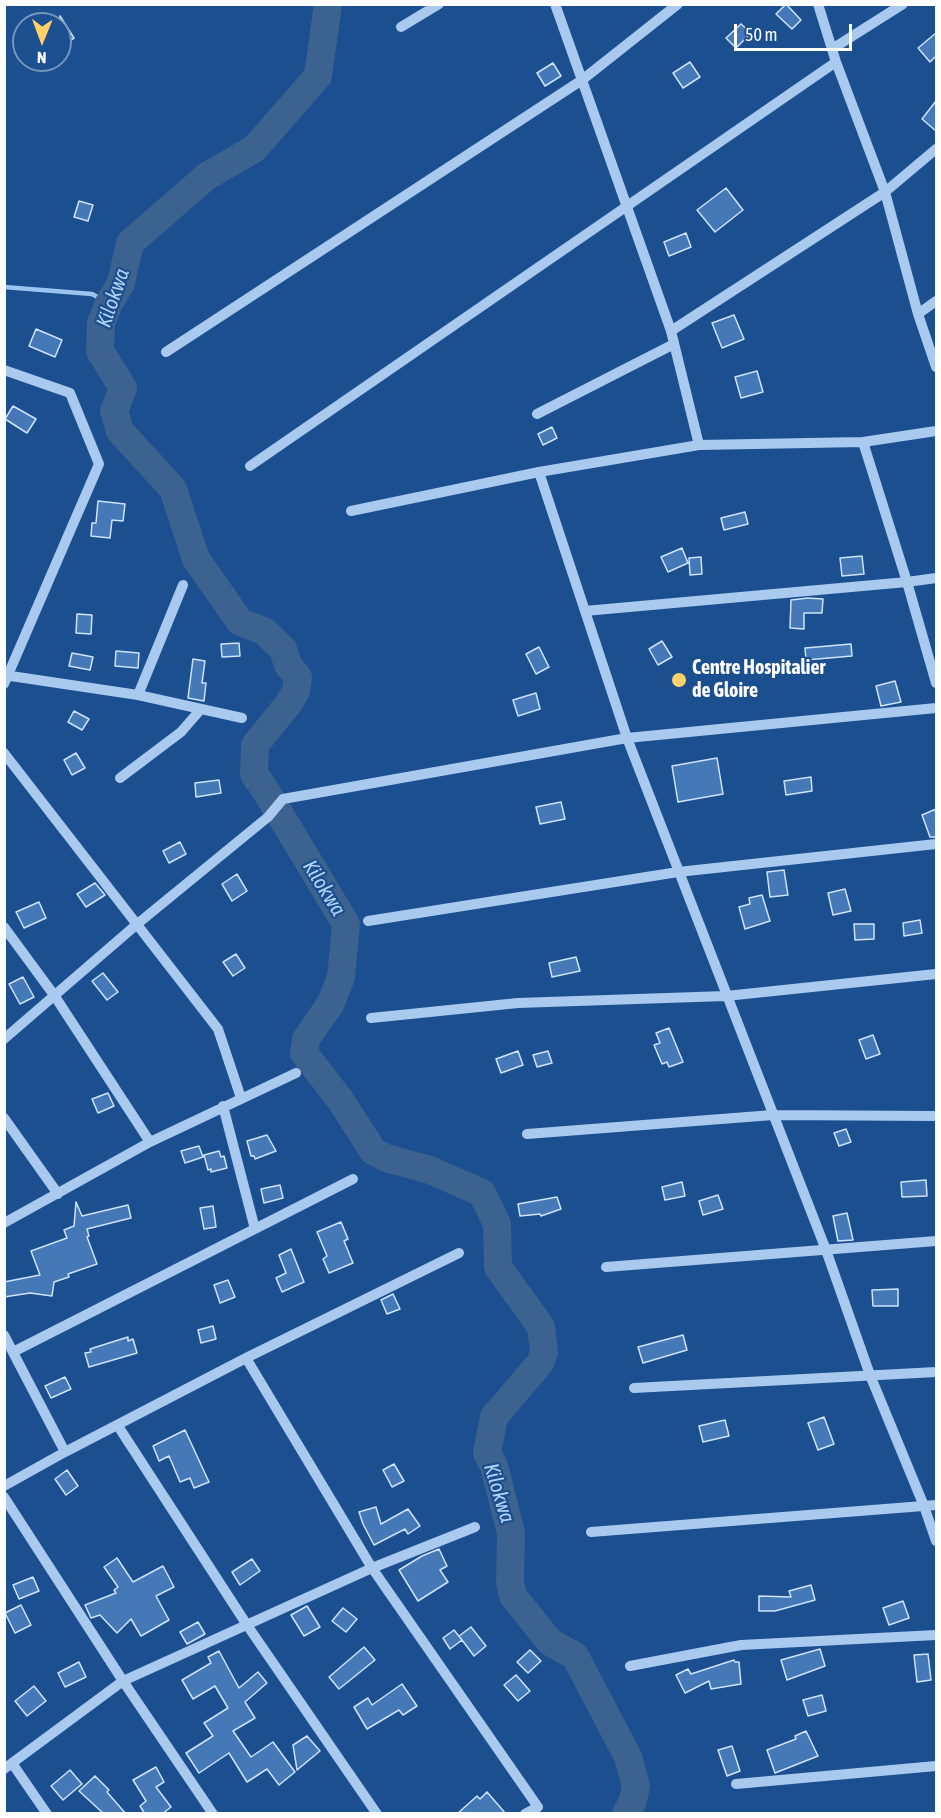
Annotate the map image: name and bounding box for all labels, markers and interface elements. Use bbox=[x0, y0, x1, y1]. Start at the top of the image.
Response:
north arrow bbox=[12, 12, 72, 72]
scale bar bbox=[737, 12, 856, 50]
text: 50 m bbox=[745, 24, 777, 45]
text: N bbox=[37, 49, 47, 67]
water label: Kilokwa bbox=[91, 265, 135, 331]
place label: Centre Hospitalier de Gloire bbox=[692, 656, 825, 703]
marker: Centre Hospitalier de Gloire bbox=[670, 671, 688, 689]
water label: Kilokwa bbox=[297, 856, 351, 920]
water label: Kilokwa bbox=[478, 1460, 520, 1526]

